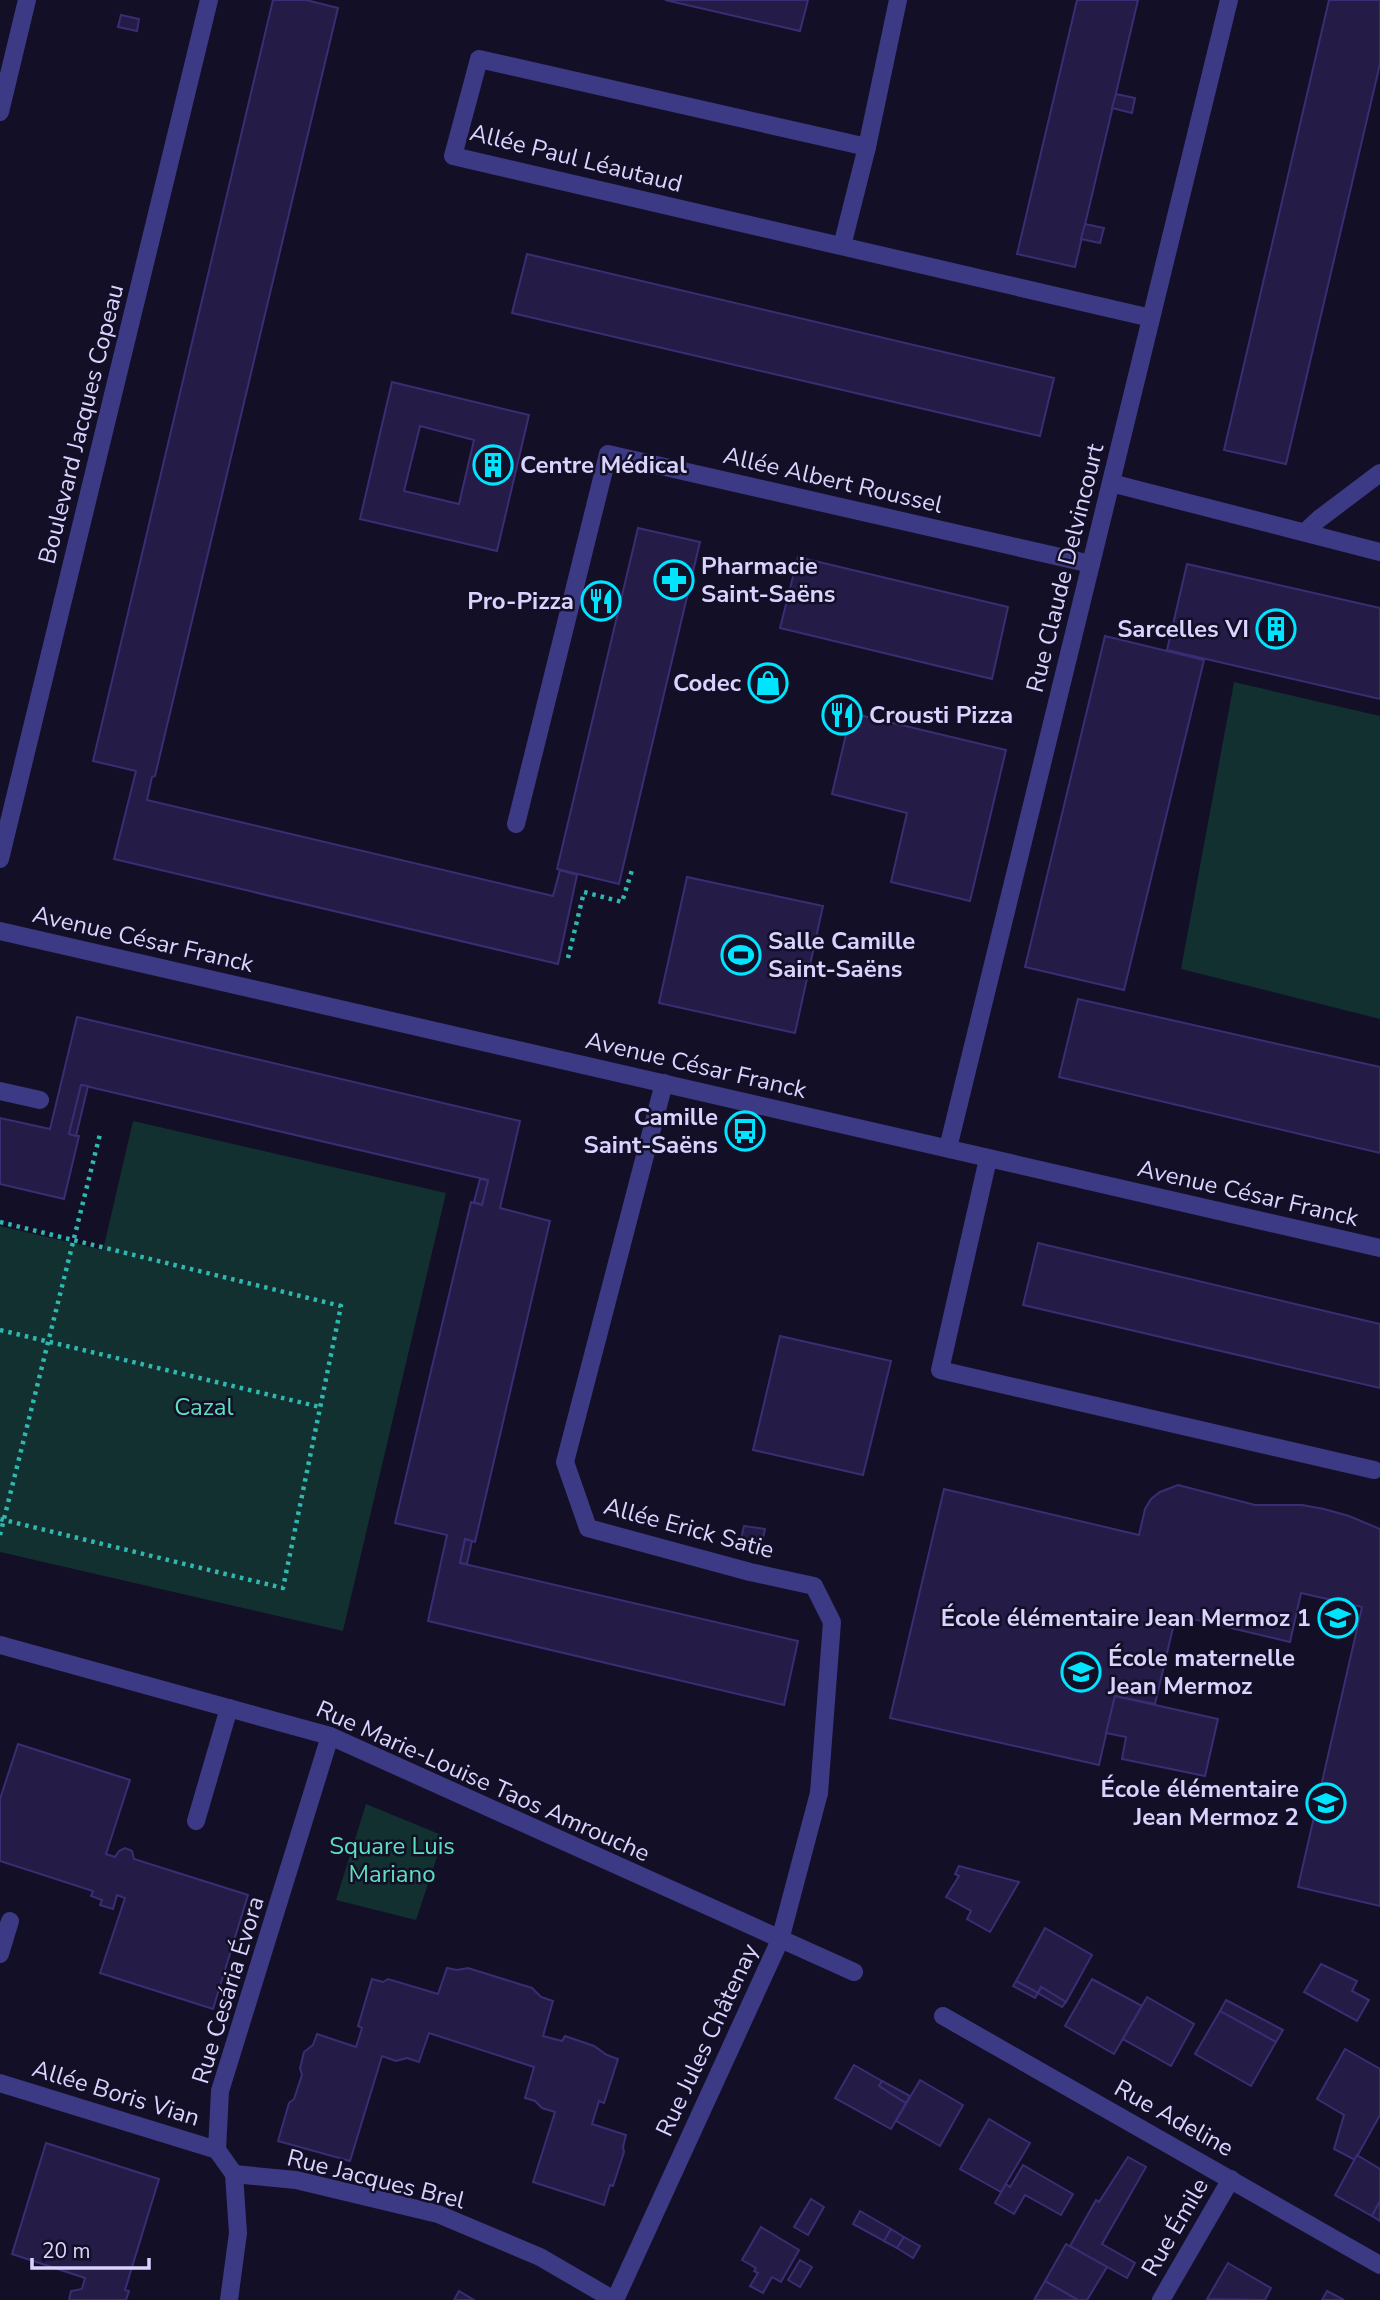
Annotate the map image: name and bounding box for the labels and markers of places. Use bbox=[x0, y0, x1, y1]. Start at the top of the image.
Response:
building icon: Centre Médical bbox=[472, 444, 514, 486]
place label: Centre Médical bbox=[520, 449, 687, 481]
place label: Pharmacie Saint-Saëns bbox=[701, 550, 836, 610]
pharmacy icon: Pharmacie Saint-Saëns bbox=[653, 559, 695, 601]
restaurant icon: Pro-Pizza bbox=[580, 580, 622, 622]
place label: Pro-Pizza bbox=[467, 585, 574, 617]
building icon: Sarcelles VI bbox=[1255, 608, 1297, 650]
place label: Sarcelles VI bbox=[1117, 613, 1249, 645]
shop icon: Codec bbox=[747, 662, 789, 704]
place label: Codec bbox=[673, 667, 742, 699]
restaurant icon: Crousti Pizza bbox=[821, 694, 863, 736]
place label: Crousti Pizza bbox=[869, 699, 1013, 731]
place label: Salle Camille Saint-Saëns bbox=[768, 925, 915, 985]
sports icon: Salle Camille Saint-Saëns bbox=[720, 934, 762, 976]
place label: Camille Saint-Saëns bbox=[584, 1101, 718, 1161]
bus stop icon: Camille Saint-Saëns bbox=[724, 1110, 766, 1152]
school or university icon: École élémentaire Jean Mermoz 1 bbox=[1317, 1597, 1359, 1639]
place label: École élémentaire Jean Mermoz 1 bbox=[941, 1602, 1311, 1634]
place label: École maternelle Jean Mermoz bbox=[1107, 1642, 1295, 1702]
school or university icon: École maternelle Jean Mermoz bbox=[1060, 1651, 1102, 1693]
place label: École élémentaire Jean Mermoz 2 bbox=[1100, 1773, 1299, 1833]
school or university icon: École élémentaire Jean Mermoz 2 bbox=[1305, 1782, 1347, 1824]

